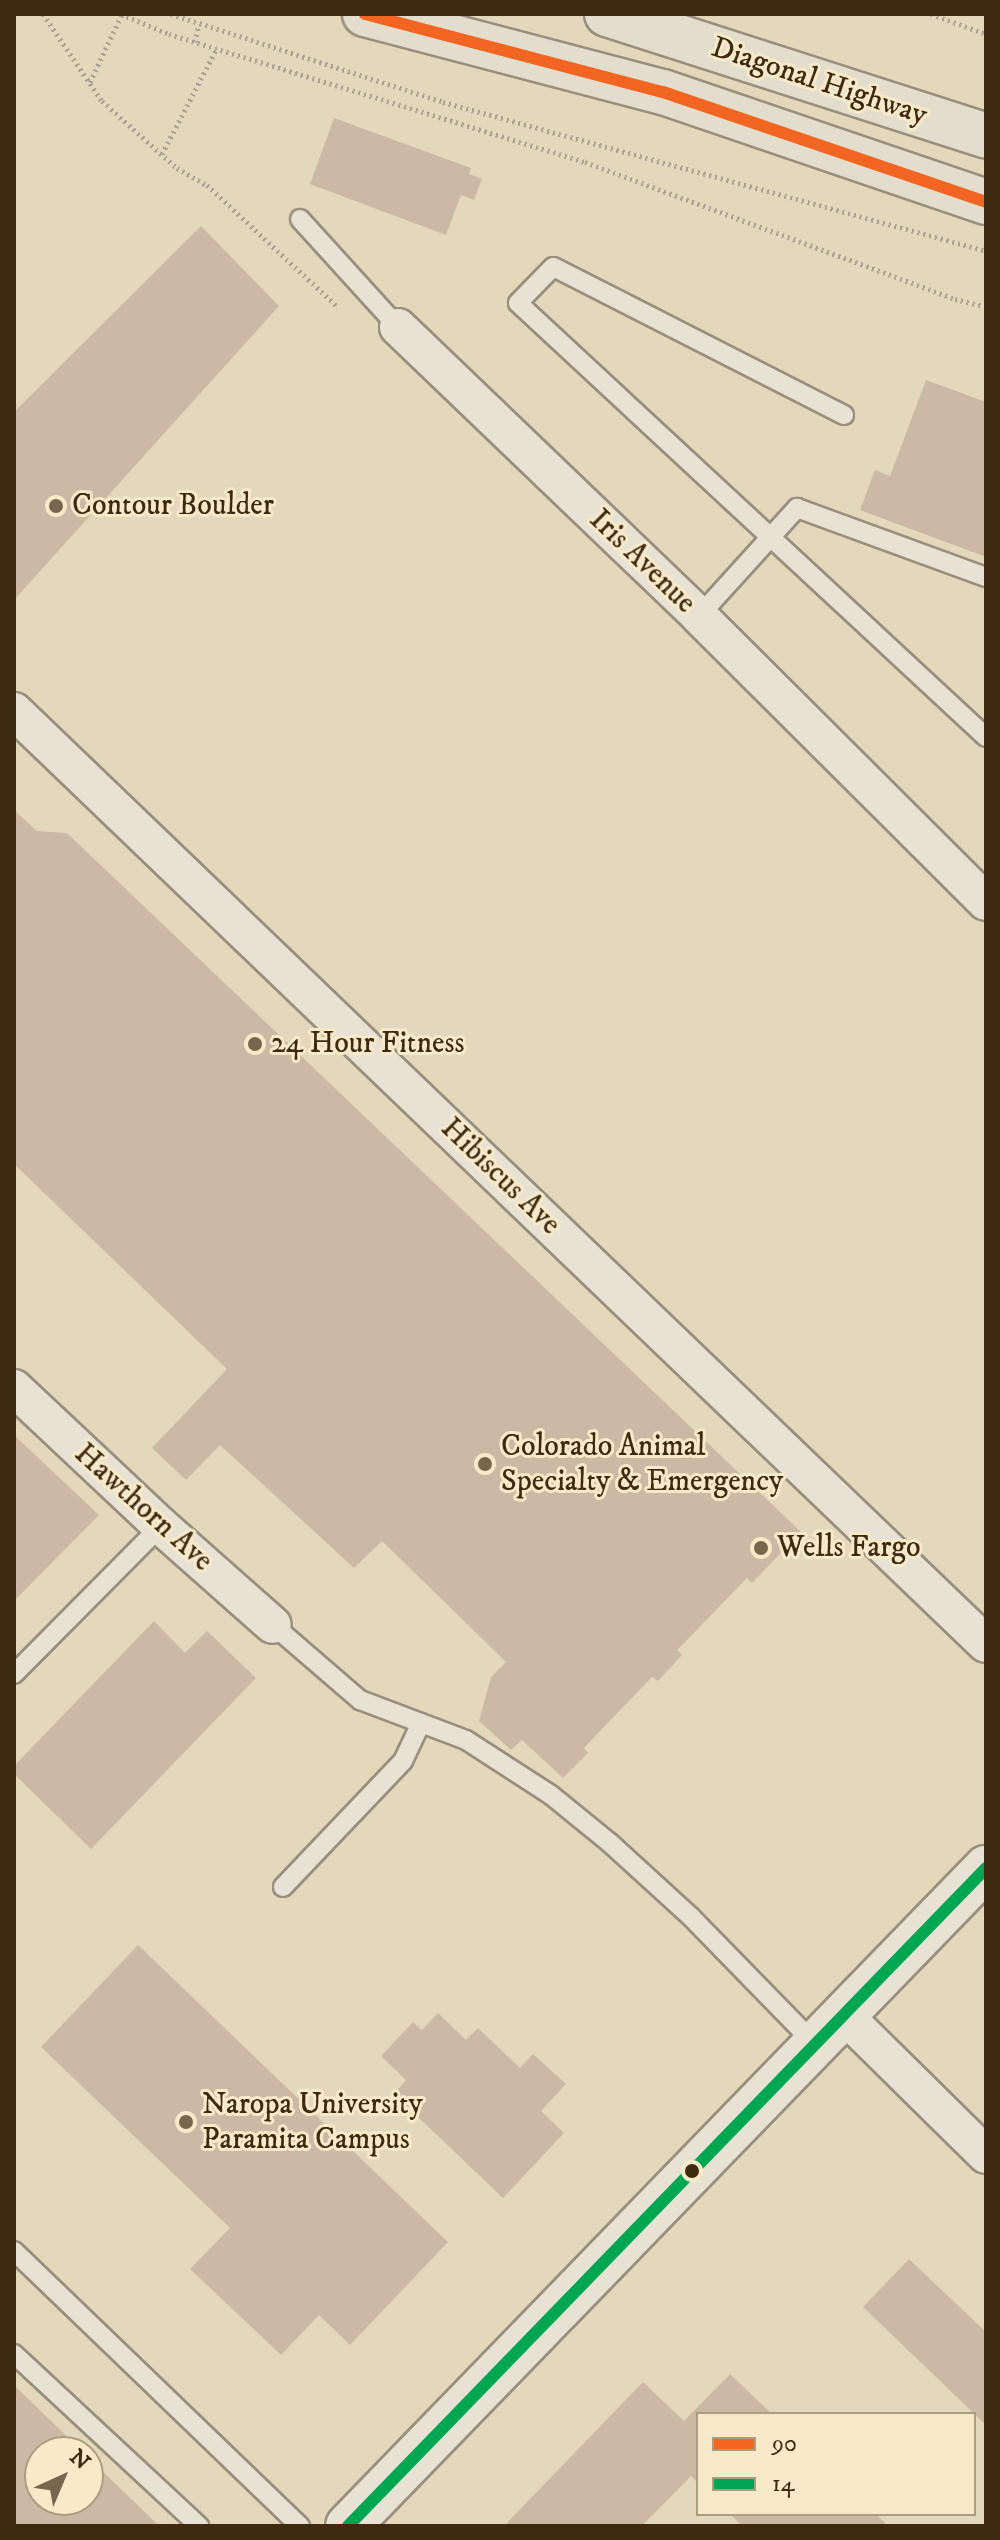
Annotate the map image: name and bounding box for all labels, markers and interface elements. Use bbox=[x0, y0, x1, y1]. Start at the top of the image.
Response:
street label: Diagonal Highway bbox=[706, 30, 932, 134]
place label: Contour Boulder bbox=[72, 488, 274, 524]
marker: Contour Boulder bbox=[47, 497, 65, 515]
street label: Iris Avenue bbox=[581, 502, 703, 622]
place label: 24 Hour Fitness bbox=[271, 1026, 464, 1062]
marker: 24 Hour Fitness bbox=[246, 1035, 264, 1053]
street label: Hibiscus Ave bbox=[433, 1111, 567, 1243]
place label: Colorado Animal Specialty & Emergency bbox=[501, 1429, 783, 1500]
street label: Hawthorn Ave bbox=[66, 1436, 220, 1580]
marker: Colorado Animal Specialty & Emergency bbox=[476, 1455, 494, 1473]
place label: Wells Fargo bbox=[777, 1530, 921, 1566]
marker: Wells Fargo bbox=[752, 1539, 770, 1557]
place label: Naropa University Paramita Campus bbox=[202, 2087, 423, 2158]
marker: Naropa University Paramita Campus bbox=[177, 2113, 195, 2131]
unlabelled marker bbox=[684, 2163, 700, 2179]
legend bbox=[696, 2412, 976, 2516]
text: 90 bbox=[772, 2429, 797, 2459]
north arrow bbox=[24, 2436, 104, 2516]
text: N bbox=[64, 2444, 96, 2476]
text: 14 bbox=[772, 2469, 795, 2499]

